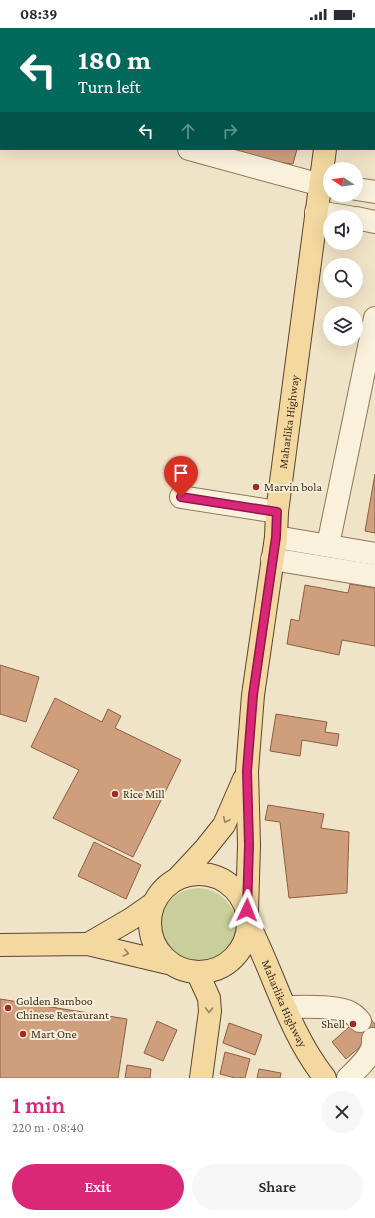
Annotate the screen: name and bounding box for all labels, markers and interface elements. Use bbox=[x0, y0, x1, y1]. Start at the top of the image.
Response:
text: 08:39 bbox=[20, 6, 58, 22]
icon: left bbox=[12, 44, 64, 96]
text: 180 m bbox=[78, 44, 151, 75]
text: Turn left bbox=[78, 77, 141, 97]
icon: left bbox=[135, 120, 157, 142]
icon: ahead bbox=[177, 120, 199, 142]
icon: right bbox=[219, 120, 241, 142]
north arrow bbox=[323, 162, 363, 202]
map controls bbox=[323, 162, 363, 346]
button: sound bbox=[323, 210, 363, 250]
button: search bbox=[323, 258, 363, 298]
button: layers bbox=[323, 306, 363, 346]
street label: Maharlika Highway bbox=[276, 374, 302, 470]
pin bbox=[164, 456, 198, 497]
icon: arrive bbox=[170, 462, 192, 484]
place label: Marvin bola bbox=[264, 480, 322, 494]
marker: Marvin bola bbox=[251, 482, 261, 492]
place label: Rice Mill bbox=[123, 787, 165, 801]
marker: Rice Mill bbox=[110, 789, 120, 799]
one-way arrow bbox=[223, 815, 231, 823]
position arrow bbox=[226, 889, 268, 931]
one-way arrow bbox=[123, 948, 130, 957]
street label: Maharlika Highway bbox=[259, 957, 310, 1050]
place label: Golden Bamboo Chinese Restaurant bbox=[16, 994, 110, 1022]
marker: Golden Bamboo Chinese Restaurant bbox=[3, 1003, 13, 1013]
one-way arrow bbox=[205, 1007, 213, 1013]
place label: Shell bbox=[321, 1017, 345, 1031]
marker: Shell bbox=[348, 1019, 358, 1029]
place label: Mart One bbox=[31, 1027, 77, 1041]
marker: Mart One bbox=[18, 1029, 28, 1039]
text: 1 min bbox=[12, 1091, 65, 1118]
button: close bbox=[321, 1091, 363, 1133]
text: 220 m · 08:40 bbox=[12, 1120, 84, 1135]
button: Exit bbox=[12, 1164, 184, 1210]
button: Share bbox=[192, 1164, 363, 1210]

